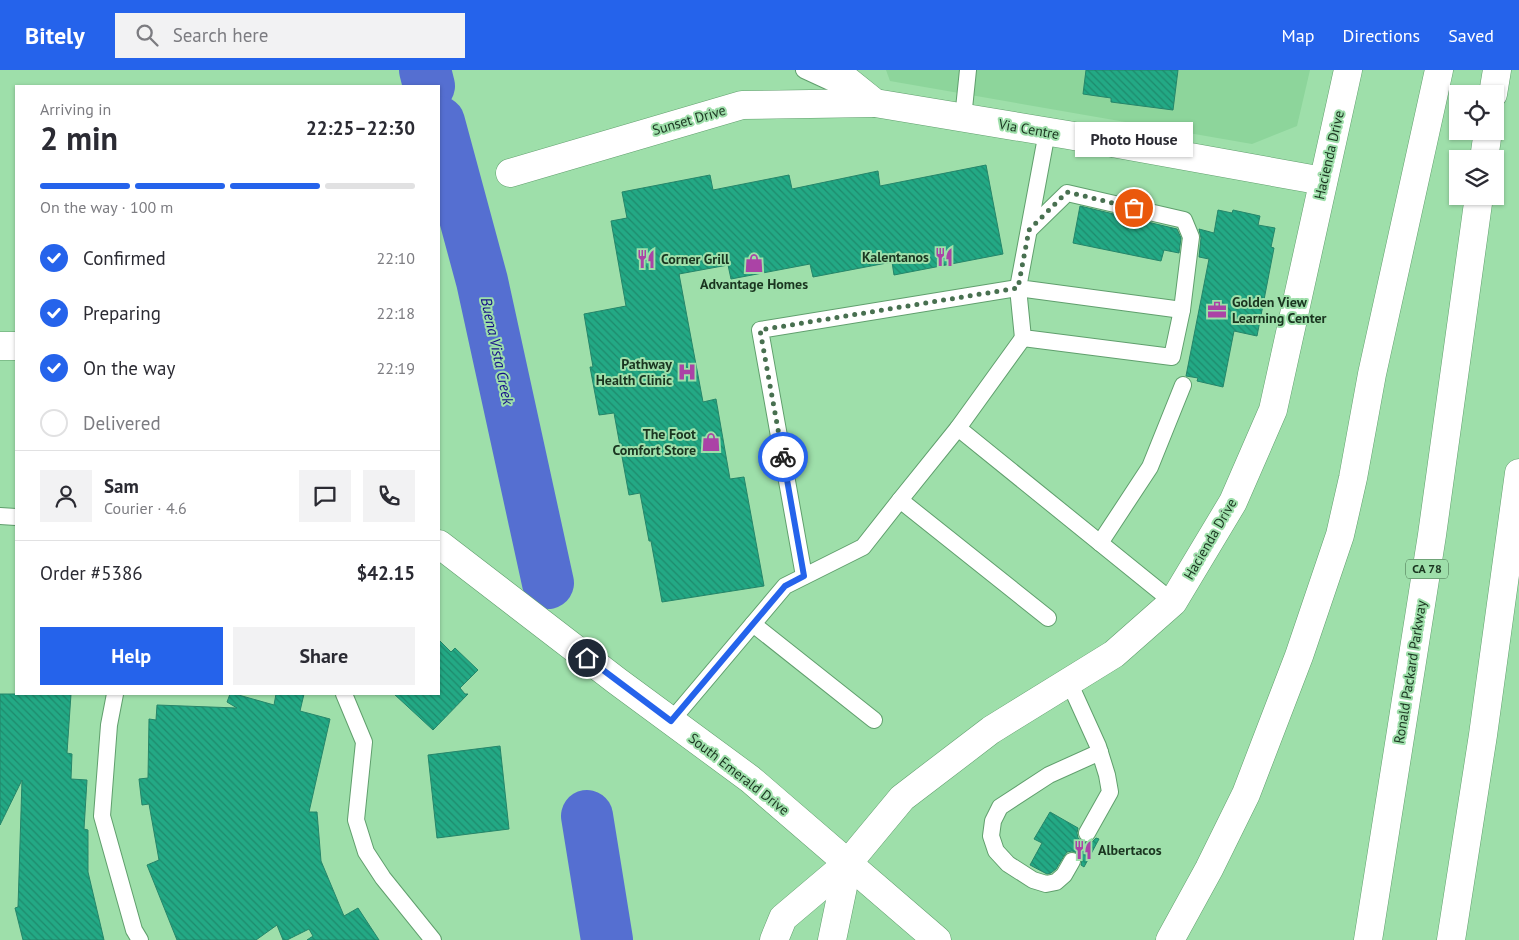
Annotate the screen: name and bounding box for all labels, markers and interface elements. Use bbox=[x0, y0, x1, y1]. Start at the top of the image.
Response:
search box bbox=[115, 13, 465, 58]
text: Bitely bbox=[25, 20, 85, 51]
icon: search bbox=[133, 21, 161, 49]
text: Search here bbox=[173, 23, 268, 47]
text: Map bbox=[1282, 24, 1314, 47]
text: Directions bbox=[1342, 24, 1420, 47]
text: Saved bbox=[1448, 24, 1494, 47]
map controls bbox=[1449, 85, 1504, 205]
button: locate bbox=[1449, 85, 1504, 140]
text: Arriving in bbox=[40, 99, 111, 119]
street label: Sunset Drive bbox=[650, 101, 728, 139]
street label: Hacienda Drive bbox=[1310, 109, 1348, 201]
street label: Via Centre bbox=[996, 115, 1061, 143]
text: 22:25–22:30 bbox=[306, 116, 415, 140]
text: 2 min bbox=[40, 117, 118, 159]
callout: Photo House bbox=[1075, 123, 1193, 158]
text: Photo House bbox=[1090, 129, 1178, 149]
button: layers bbox=[1449, 150, 1504, 205]
pin bbox=[1113, 187, 1155, 229]
icon: bag bbox=[1120, 194, 1148, 222]
text: On the way · 100 m bbox=[40, 197, 173, 217]
icon: check bbox=[40, 244, 68, 272]
text: Confirmed bbox=[83, 246, 166, 270]
restaurant icon: Kalentanos bbox=[933, 246, 955, 268]
text: 22:10 bbox=[377, 248, 415, 268]
restaurant icon: Corner Grill bbox=[635, 248, 657, 270]
place label: Kalentanos bbox=[862, 248, 929, 266]
place label: Corner Grill bbox=[661, 250, 730, 268]
shop icon: Advantage Homes bbox=[743, 252, 765, 274]
place label: Advantage Homes bbox=[700, 275, 808, 293]
place label: Golden View Learning Center bbox=[1232, 293, 1327, 327]
water label: Buena Vista Creek bbox=[477, 296, 518, 407]
icon: check bbox=[40, 299, 68, 327]
office icon: Golden View Learning Center bbox=[1206, 299, 1228, 321]
text: Preparing bbox=[83, 301, 161, 325]
text: 22:18 bbox=[377, 303, 415, 323]
icon: check bbox=[40, 354, 68, 382]
place label: Pathway Health Clinic bbox=[596, 355, 672, 389]
text: On the way bbox=[83, 356, 175, 380]
text: 22:19 bbox=[377, 358, 415, 378]
hospital icon: Pathway Health Clinic bbox=[676, 361, 698, 383]
text: Delivered bbox=[83, 411, 161, 435]
place label: The Foot Comfort Store bbox=[612, 425, 696, 459]
shop icon: The Foot Comfort Store bbox=[700, 431, 722, 453]
courier bbox=[758, 432, 808, 482]
icon: bike bbox=[769, 443, 797, 471]
button: person bbox=[40, 470, 92, 522]
button: chat bbox=[299, 470, 351, 522]
button: phone bbox=[363, 470, 415, 522]
text: Sam bbox=[104, 474, 139, 498]
street label: Hacienda Drive bbox=[1180, 495, 1240, 583]
text: Courier · 4.6 bbox=[104, 498, 187, 518]
road number: CA 78 bbox=[1406, 559, 1448, 578]
text: Order #5386 bbox=[40, 561, 143, 585]
text: $42.15 bbox=[356, 561, 415, 585]
street label: Ronald Packard Parkway bbox=[1390, 599, 1430, 745]
button: Help bbox=[40, 627, 223, 685]
button: Share bbox=[233, 627, 415, 685]
pin bbox=[566, 637, 608, 679]
icon: home bbox=[573, 644, 601, 672]
street label: South Emerald Drive bbox=[685, 729, 793, 819]
restaurant icon: Albertacos bbox=[1072, 839, 1094, 861]
place label: Albertacos bbox=[1098, 841, 1162, 859]

